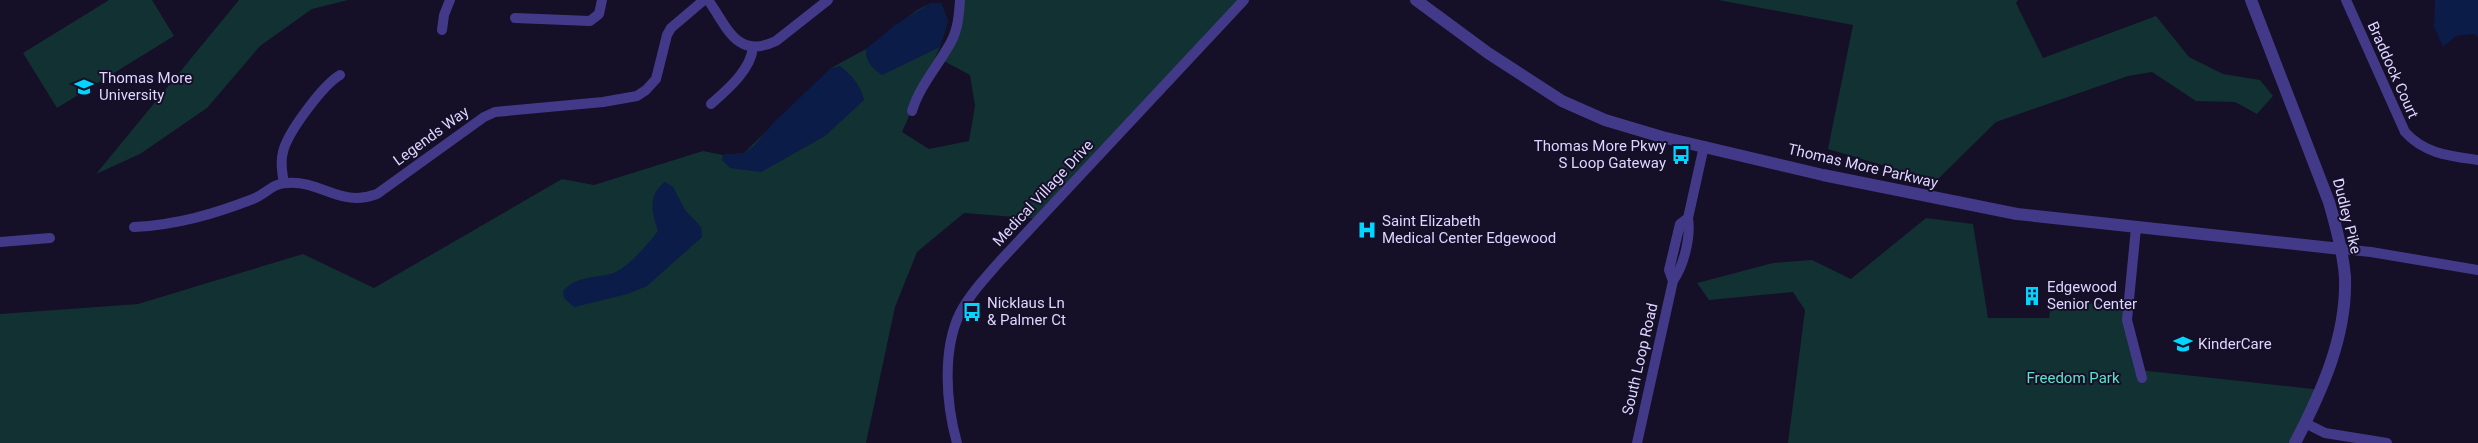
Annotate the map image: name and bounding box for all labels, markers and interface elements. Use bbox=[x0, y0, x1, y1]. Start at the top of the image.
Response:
street label: Braddock Court bbox=[2364, 19, 2422, 121]
place label: Thomas More University bbox=[99, 69, 192, 104]
school or university icon: Thomas More University bbox=[73, 76, 95, 98]
street label: Legends Way bbox=[390, 103, 472, 169]
street label: Medical Village Drive bbox=[989, 136, 1097, 250]
place label: Thomas More Pkwy S Loop Gateway bbox=[1534, 137, 1666, 172]
street label: Thomas More Parkway bbox=[1786, 140, 1940, 192]
bus stop icon: Thomas More Pkwy S Loop Gateway bbox=[1670, 144, 1692, 166]
street label: Dudley Pike bbox=[2329, 176, 2365, 256]
place label: Saint Elizabeth Medical Center Edgewood bbox=[1382, 212, 1556, 247]
hospital icon: Saint Elizabeth Medical Center Edgewood bbox=[1356, 219, 1378, 241]
place label: Edgewood Senior Center bbox=[2047, 278, 2137, 313]
building icon: Edgewood Senior Center bbox=[2021, 285, 2043, 307]
place label: Nicklaus Ln & Palmer Ct bbox=[987, 294, 1066, 329]
bus stop icon: Nicklaus Ln & Palmer Ct bbox=[961, 301, 983, 323]
street label: South Loop Road bbox=[1618, 301, 1662, 417]
school or university icon: KinderCare bbox=[2172, 333, 2194, 355]
place label: KinderCare bbox=[2198, 335, 2272, 353]
park label: Freedom Park bbox=[2026, 369, 2120, 387]

